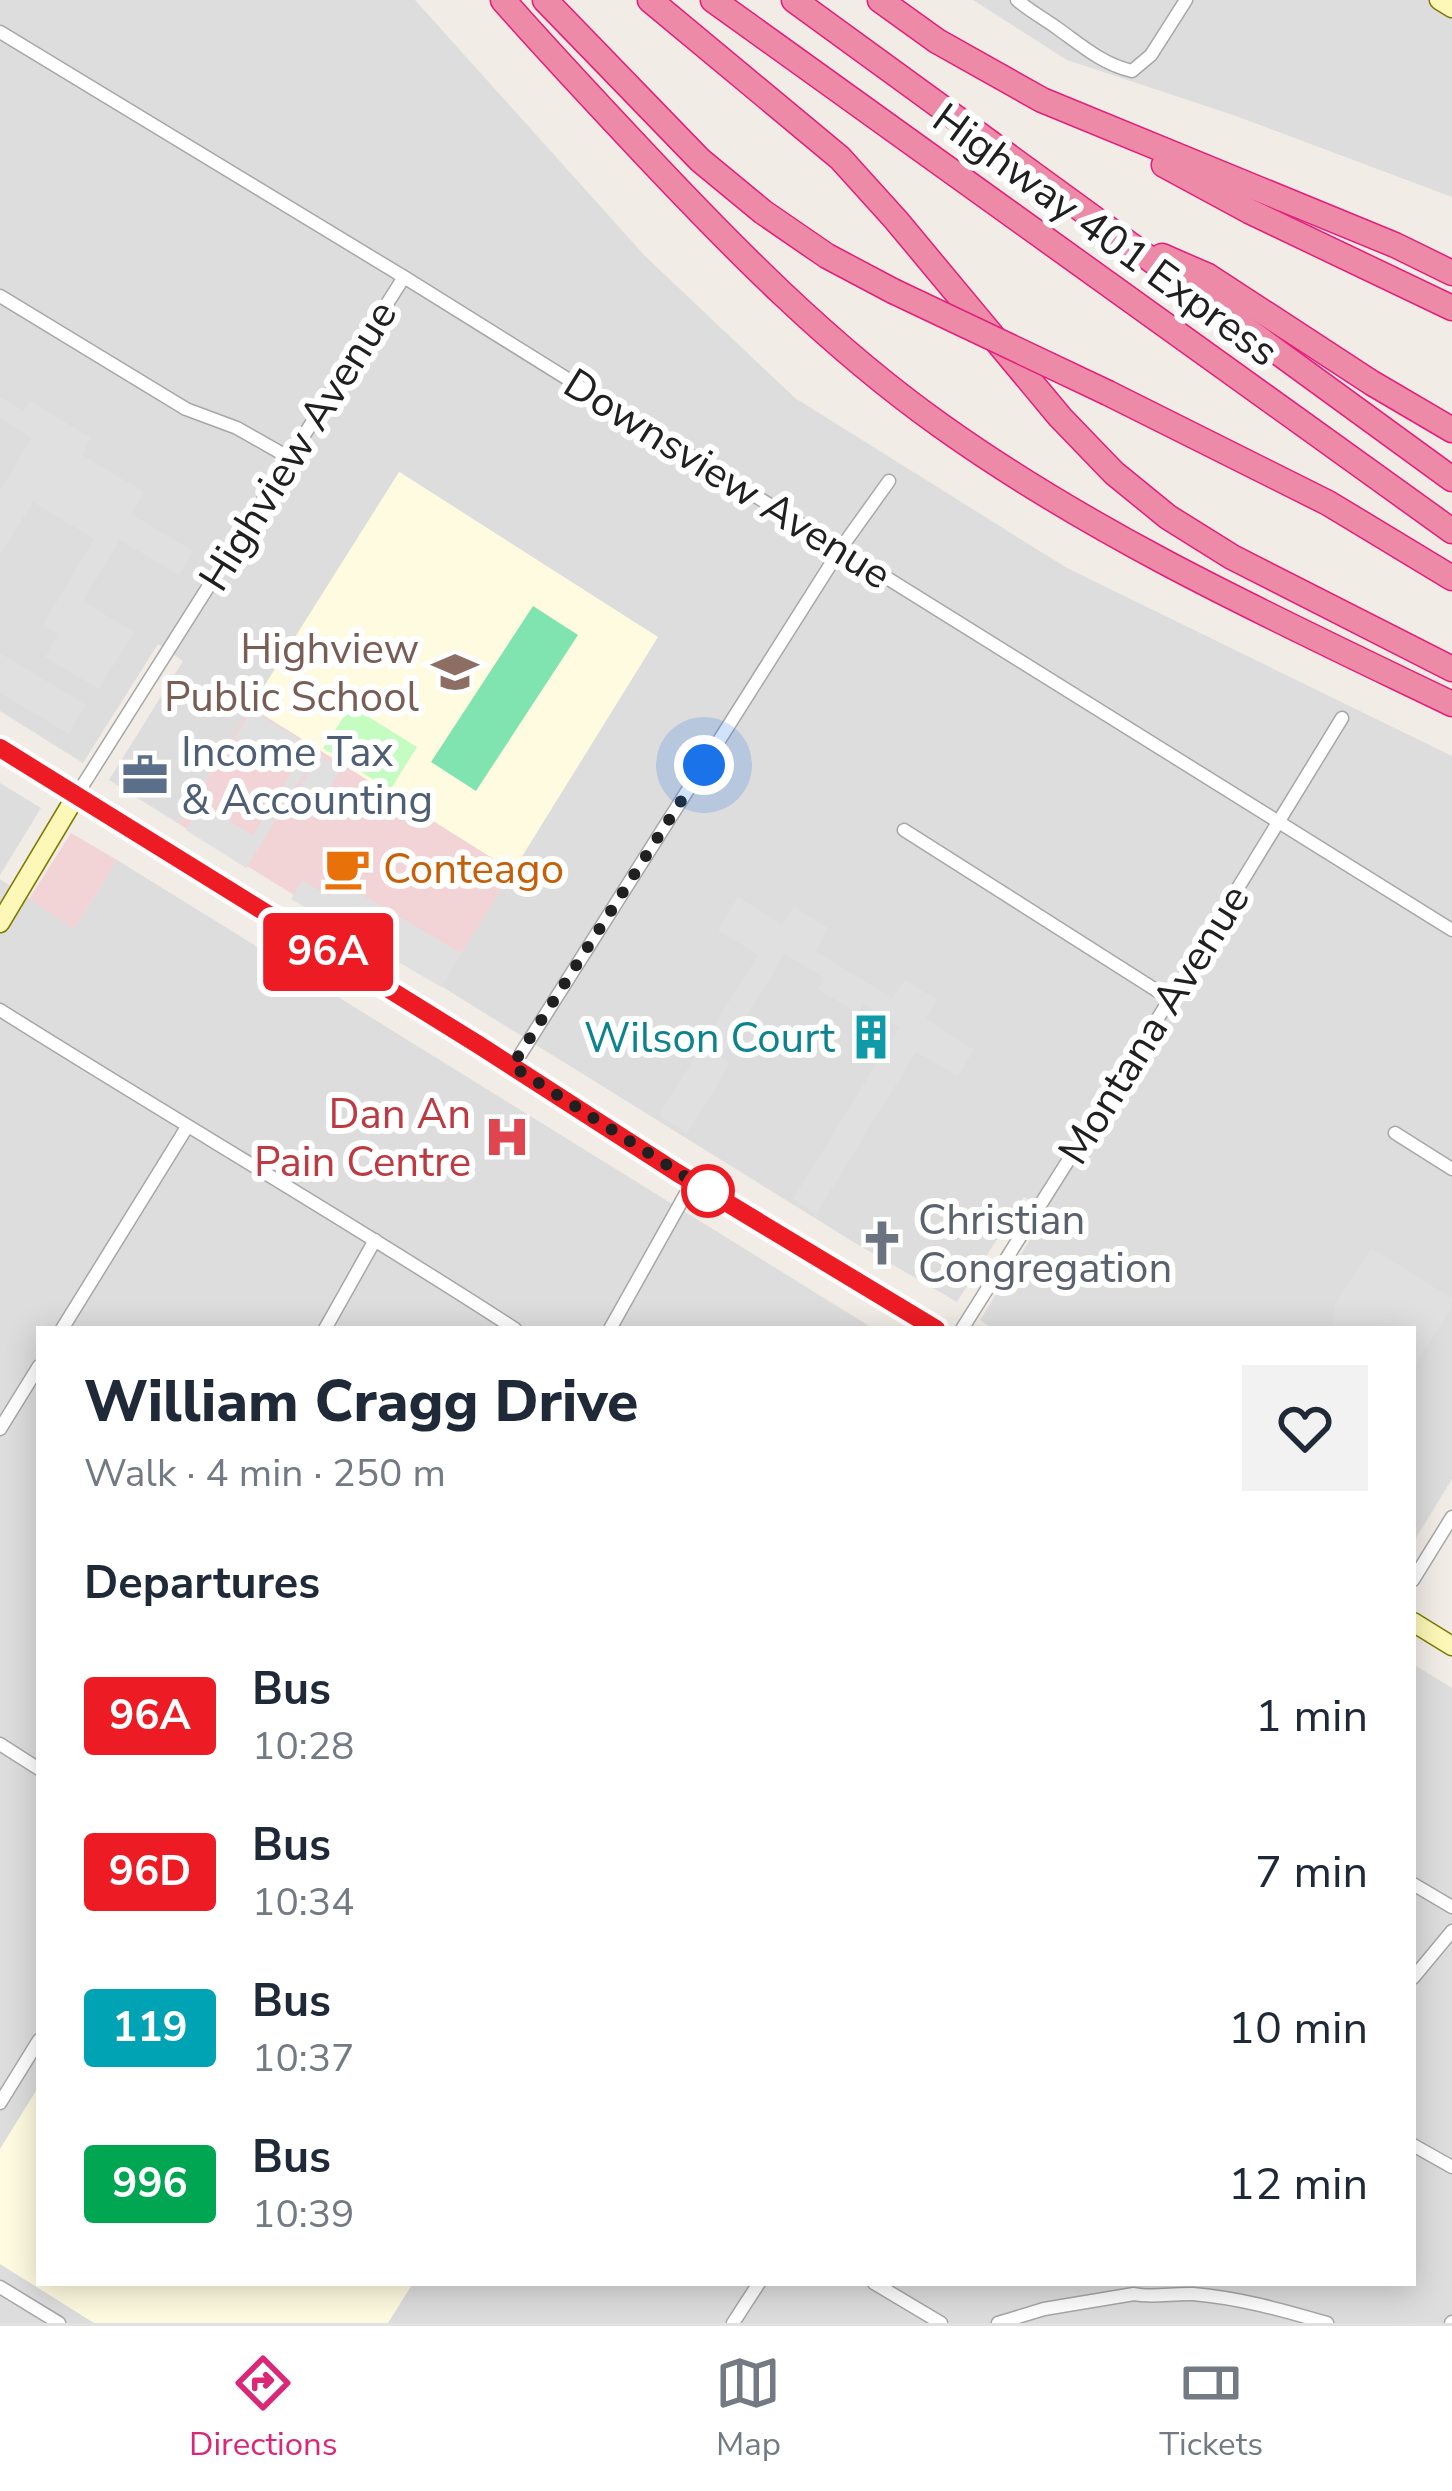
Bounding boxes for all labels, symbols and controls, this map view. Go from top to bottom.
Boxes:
street label: Highway 401 Express [921,90,1289,380]
street label: Highview Avenue [186,290,411,602]
street label: Downsview Avenue [553,356,902,603]
place label: Highview Public School [164,621,420,726]
school or university icon: Highview Public School [430,647,480,697]
place label: Income Tax & Accounting [181,724,433,829]
your location [674,735,734,795]
office icon: Income Tax & Accounting [120,750,170,800]
place label: Conteago [383,841,564,898]
cafe icon: Conteago [322,843,372,893]
street label: Montana Avenue [1045,874,1263,1176]
line badge: 96A [259,913,397,991]
text: 96A [287,923,369,980]
place label: Wilson Court [584,1010,835,1067]
building icon: Wilson Court [846,1012,896,1062]
place label: Dan An Pain Centre [254,1086,471,1191]
hospital icon: Dan An Pain Centre [482,1112,532,1162]
unlabelled marker [683,1166,733,1216]
place label: Christian Congregation [918,1192,1172,1297]
church icon: Christian Congregation [857,1218,907,1268]
text: William Cragg Drive [84,1363,638,1441]
button: heart [1242,1365,1368,1491]
text: Walk · 4 min · 250 m [84,1447,446,1500]
text: Departures [84,1553,320,1614]
text: Bus [252,1659,331,1720]
text: 1 min [1255,1686,1368,1747]
text: 96A [109,1687,191,1744]
text: 10:28 [252,1720,355,1773]
text: Bus [252,1815,331,1876]
text: 7 min [1255,1842,1368,1903]
text: 96D [109,1843,191,1900]
text: 10:34 [252,1876,355,1929]
text: Bus [252,1971,331,2032]
text: 10 min [1228,1998,1368,2059]
text: 119 [112,1999,188,2056]
text: 10:37 [252,2032,355,2085]
text: Bus [252,2127,331,2188]
text: 12 min [1228,2154,1368,2215]
text: 996 [112,2155,188,2212]
text: 10:39 [252,2188,355,2241]
tab: Directions [189,2350,338,2467]
tab: Map [715,2350,781,2467]
tab: Tickets [1159,2350,1263,2467]

